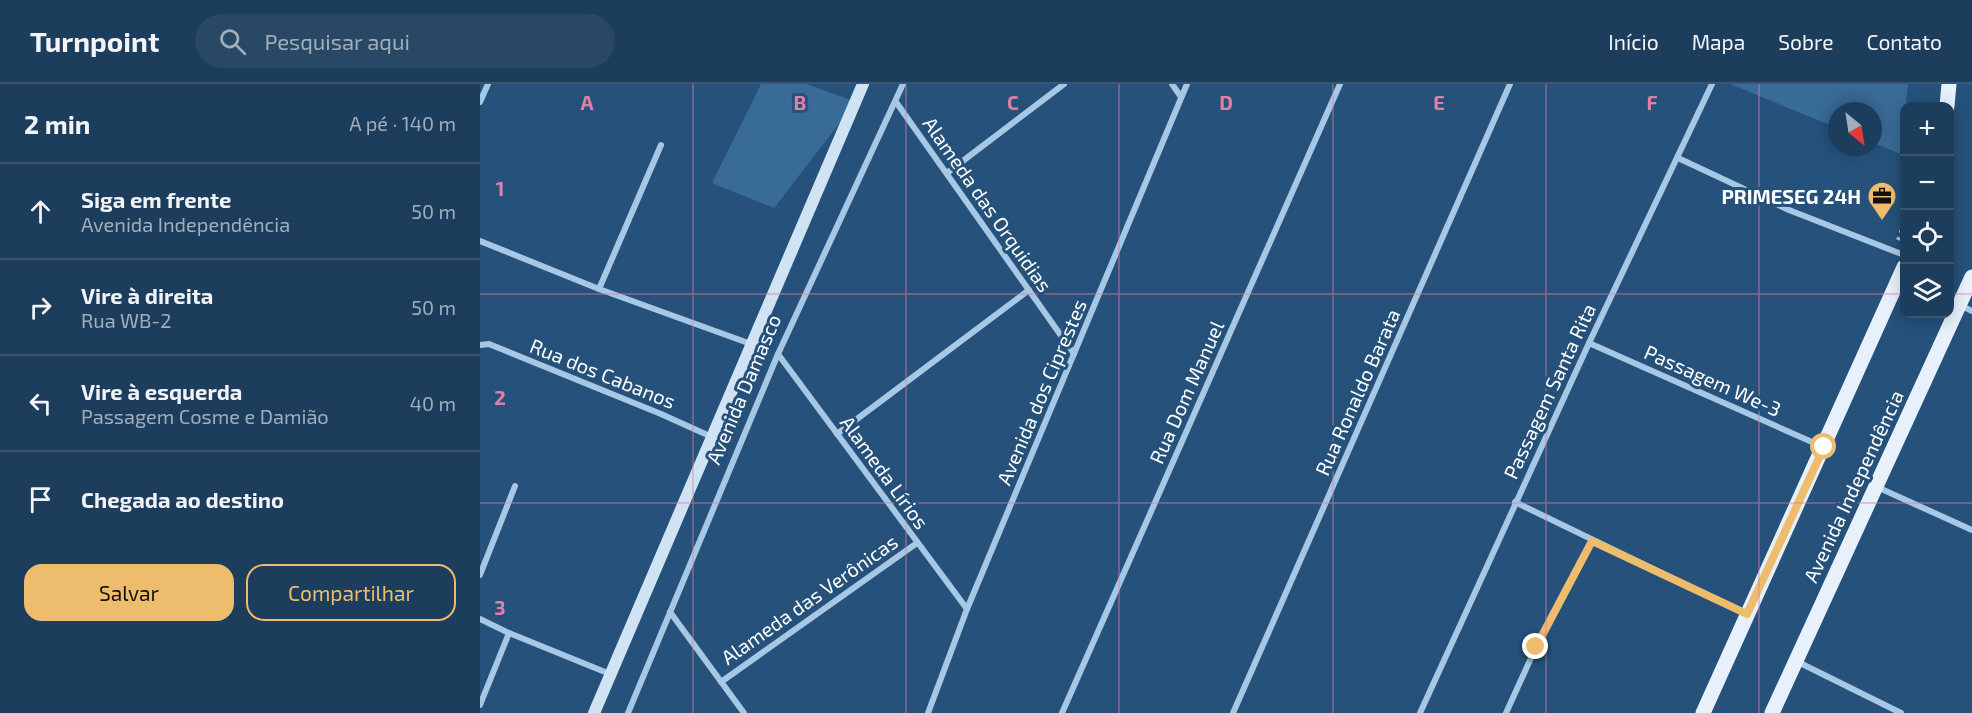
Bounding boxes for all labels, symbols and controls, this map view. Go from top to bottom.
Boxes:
search box [195,14,615,68]
text: Turnpoint [30,24,159,58]
icon: search [216,25,249,58]
text: Pesquisar aqui [264,28,410,54]
text: Início [1608,29,1659,54]
text: Mapa [1692,29,1745,54]
text: Sobre [1778,29,1833,54]
text: Contato [1866,29,1942,54]
text: A [580,90,594,114]
text: B [794,90,806,114]
text: C [1007,90,1019,114]
text: D [1219,90,1233,114]
text: E [1433,90,1445,114]
text: F [1646,90,1658,114]
north arrow [1828,102,1882,156]
map controls [1900,102,1954,318]
button: + [1900,102,1954,156]
text: 2 min [24,108,90,139]
text: A pé · 140 m [349,111,456,135]
street label: Alameda das Orquidias [919,112,1057,296]
button: − [1900,156,1954,210]
text: 1 [496,176,504,200]
office icon: PRIMESEG 24H [1866,180,1898,222]
place label: PRIMESEG 24H [1721,184,1861,208]
text: Siga em frente [81,186,231,212]
icon: ahead [24,195,57,228]
text: 50 m [411,199,456,223]
button: locate [1900,210,1954,264]
text: Avenida Independência [81,212,290,236]
button: layers [1900,264,1954,318]
text: Vire à direita [81,282,213,308]
icon: right [24,291,57,324]
text: 50 m [411,295,456,319]
street label: Avenida dos Ciprestes [991,296,1091,488]
street label: Passagem Santa Rita [1498,300,1600,482]
street label: Rua Ronaldo Barata [1310,305,1404,479]
text: Rua WB-2 [81,308,172,332]
street label: Avenida Damasco [701,310,785,468]
street label: Rua Dom Manuel [1144,317,1228,467]
street label: Rua dos Cabanos [527,333,679,413]
street label: Passagem We-3 [1641,339,1785,421]
text: Vire à esquerda [81,378,242,404]
text: 2 [494,385,506,409]
street label: Avenida Independência [1798,386,1908,586]
icon: left [24,387,57,420]
text: 40 m [410,391,456,415]
text: Passagem Cosme e Damião [81,404,329,428]
street label: Alameda Lírios [836,411,934,533]
route start [1810,433,1836,459]
icon: arrive [24,483,57,516]
text: Chegada ao destino [81,486,284,512]
street label: Alameda das Verônicas [716,529,902,669]
button: Salvar [24,564,234,621]
button: Compartilhar [246,564,456,621]
text: 3 [494,595,506,619]
route end [1522,633,1548,659]

